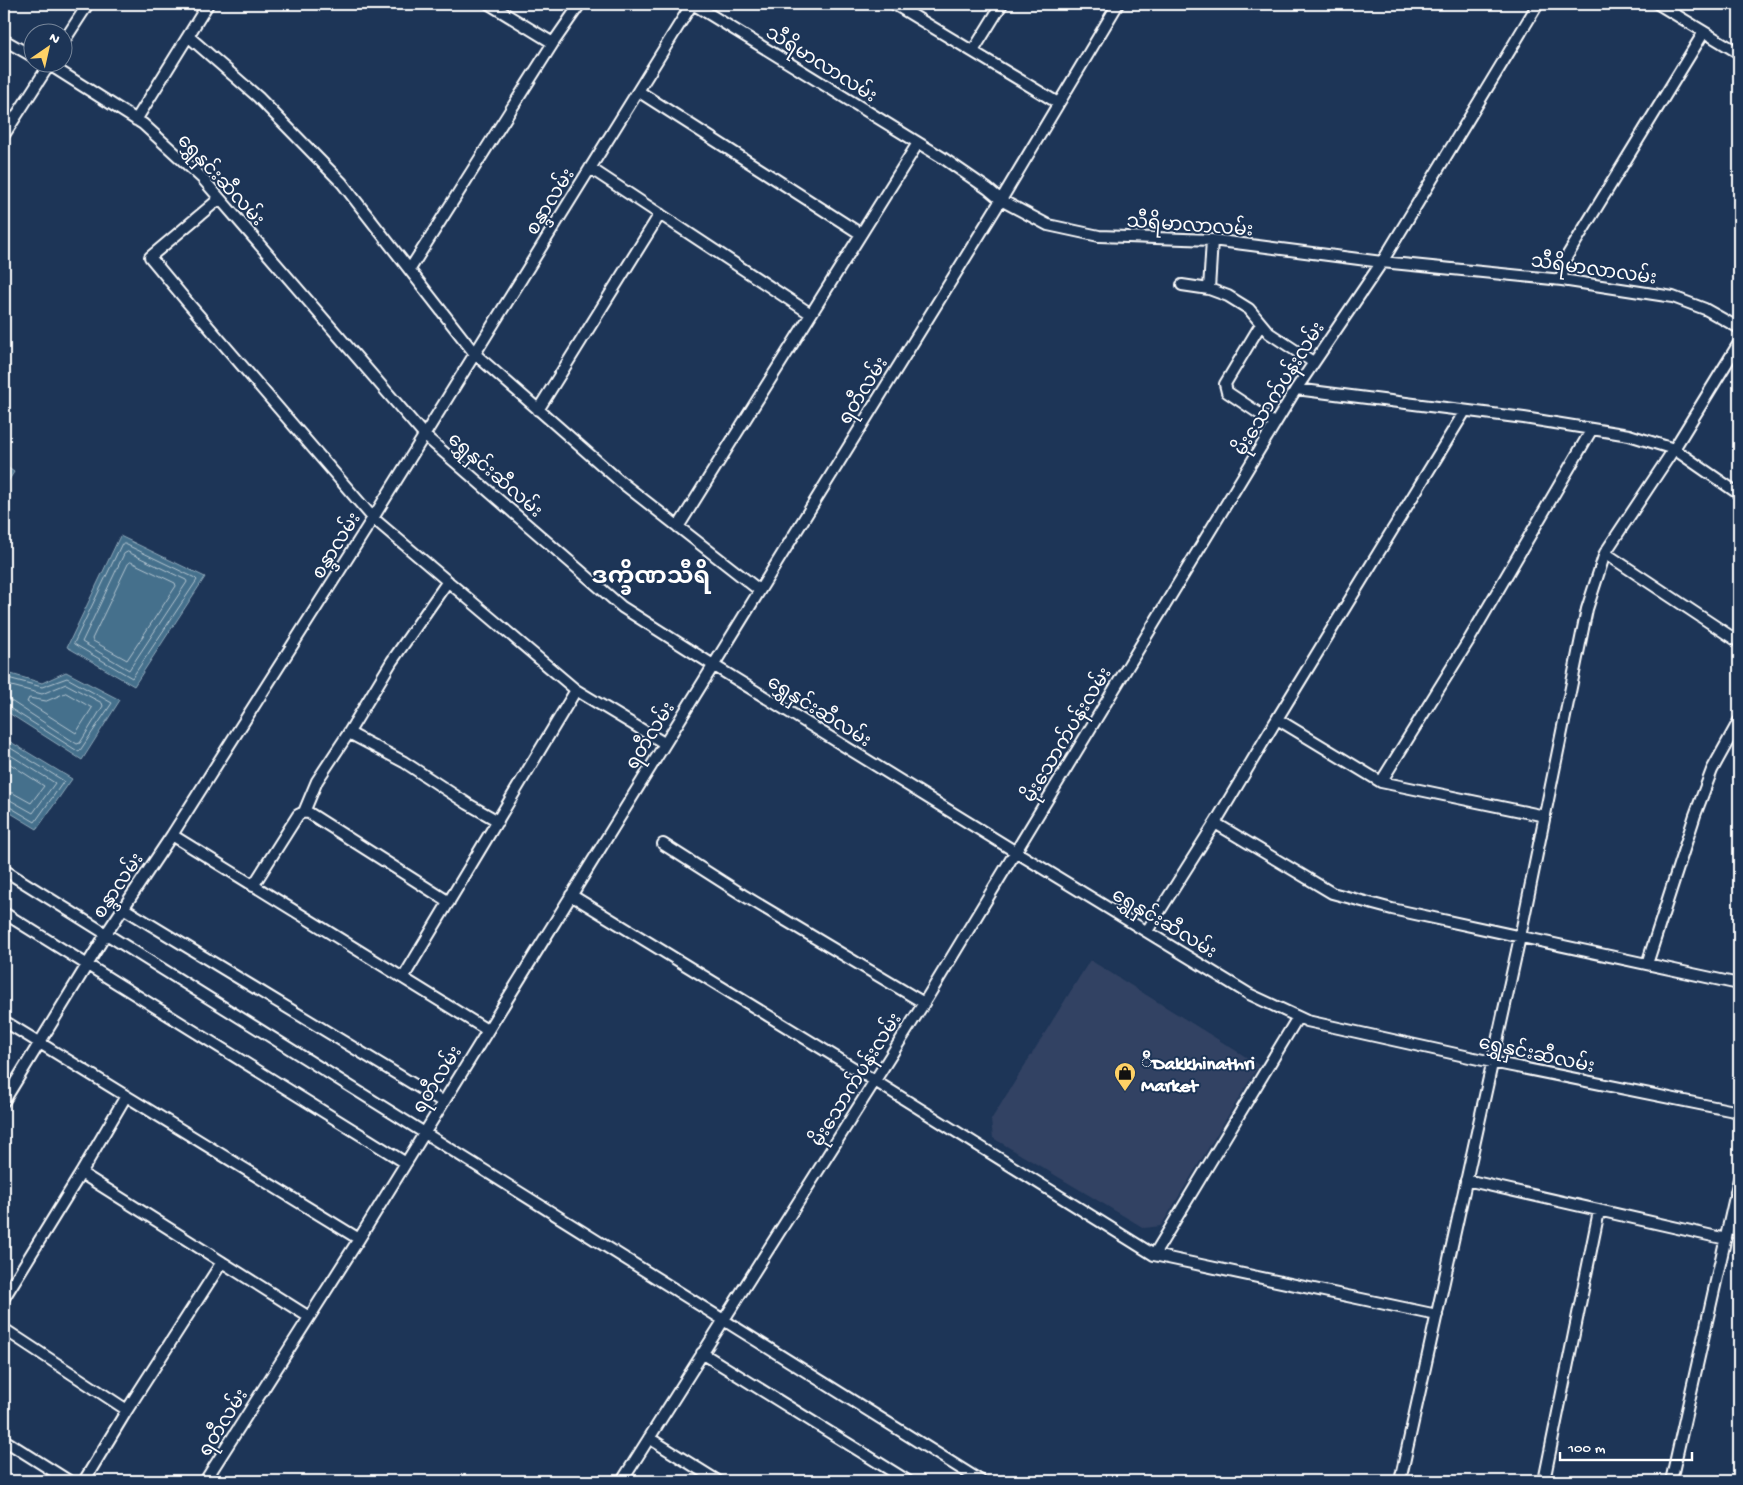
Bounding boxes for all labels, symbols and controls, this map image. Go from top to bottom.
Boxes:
street label: သီရိမာလာလမ်း [760,18,883,110]
north arrow [22,22,72,72]
text: N [45,30,62,49]
street label: ရွှေနှင်းဆီလမ်း [169,126,272,234]
street label: စန္ဒာလမ်း [517,162,583,241]
street label: သီရိမာလာလမ်း [1126,206,1254,244]
street label: သီရိမာလာလမ်း [1529,245,1659,293]
street label: မိုးသောက်ပန်းလမ်း [1225,315,1333,462]
street label: ရတီလမ်း [830,351,896,430]
street label: ရွှေနှင်းဆီလမ်း [440,425,550,526]
street label: စန္ဒာလမ်း [303,506,369,585]
district label: ဒက္ခိဏသီရိ [592,559,712,595]
street label: မိုးသောက်ပန်းလမ်း [1014,661,1120,809]
street label: ရွှေနှင်းဆီလမ်း [761,667,877,756]
street label: ရတီလမ်း [617,696,683,775]
street label: စန္ဒာလမ်း [85,846,151,925]
street label: ရွှေနှင်းဆီလမ်း [1106,880,1223,967]
street label: မိုးသောက်ပန်းလမ်း [802,1006,910,1153]
street label: ရွှေနှင်းဆီလမ်း [1476,1027,1598,1082]
street label: ရတီလမ်း [404,1040,470,1119]
place label: ီDakkhinathri Market [1141,1050,1255,1099]
shop icon: ီDakkhinathri Market [1113,1061,1137,1092]
street label: ရတီလမ်း [190,1383,256,1462]
scale bar [1560,1430,1693,1462]
text: 100 m [1567,1440,1606,1458]

